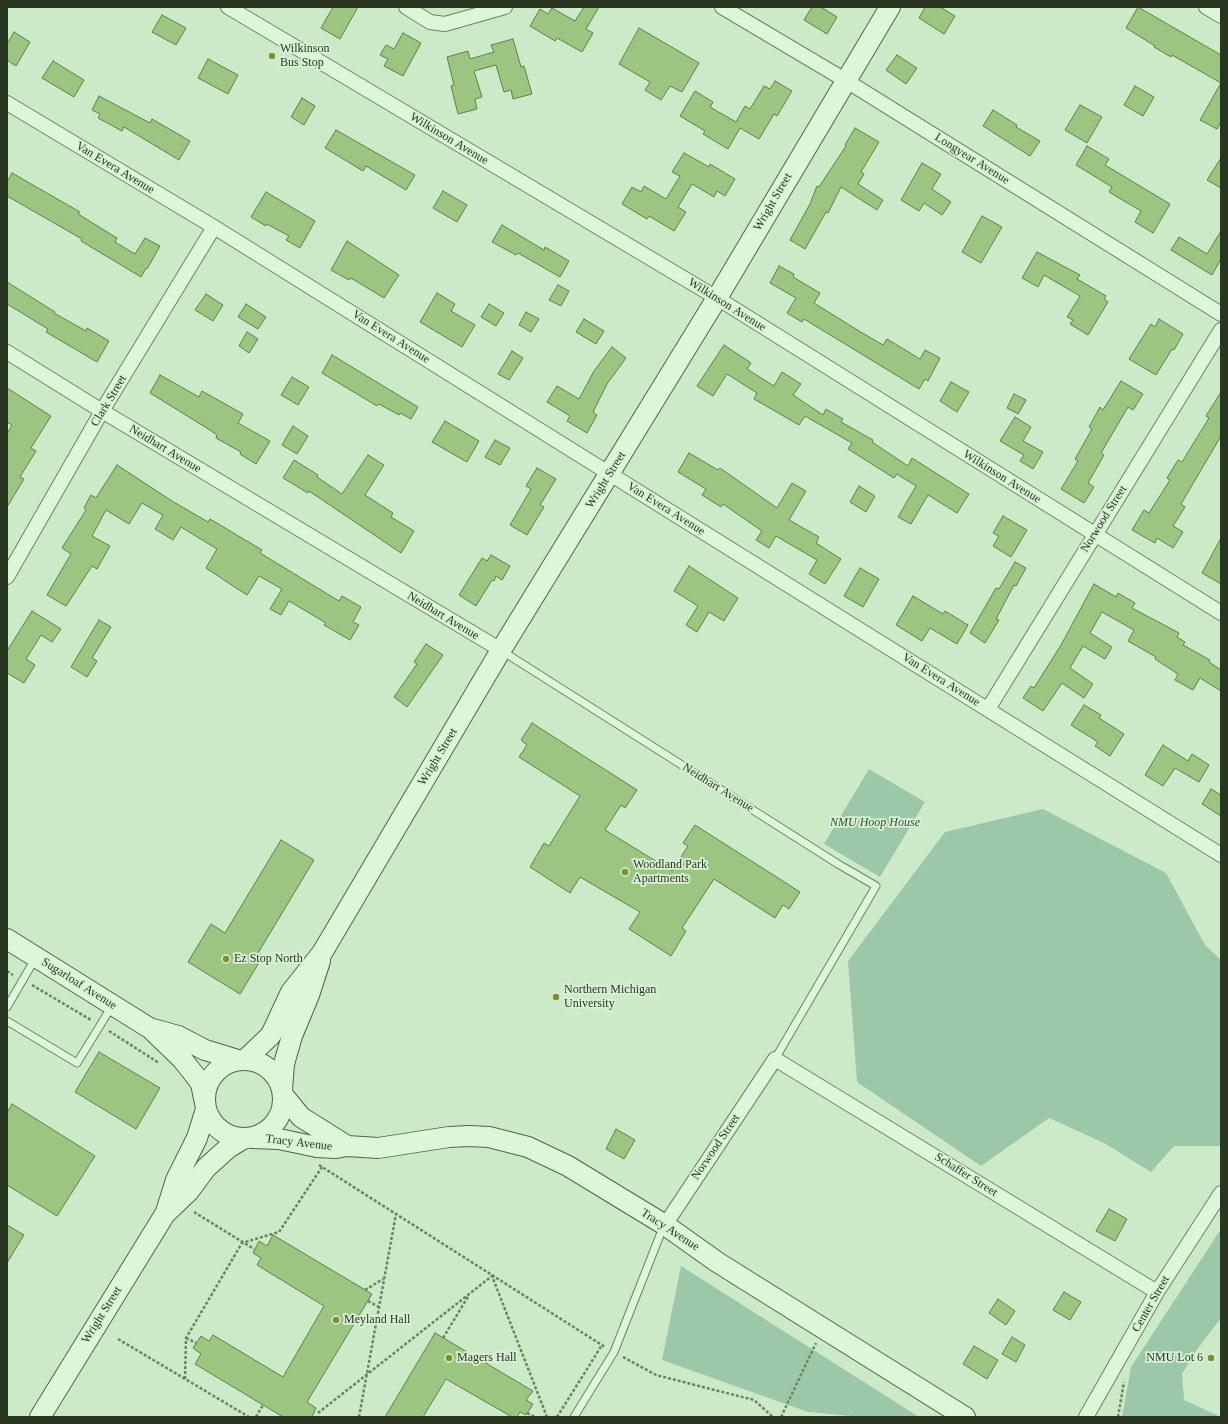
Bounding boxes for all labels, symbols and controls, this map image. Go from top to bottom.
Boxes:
place label: Wilkinson Bus Stop [280,42,330,70]
marker: Wilkinson Bus Stop [267,51,277,61]
street label: Wilkinson Avenue [407,110,491,168]
street label: Longyear Avenue [932,130,1012,188]
street label: Van Evera Avenue [73,139,157,197]
street label: Wright Street [751,170,795,234]
street label: Wilkinson Avenue [685,275,769,335]
street label: Van Evera Avenue [349,307,433,367]
street label: Clark Street [88,373,130,429]
street label: Neidhart Avenue [126,422,204,476]
street label: Wilkinson Avenue [960,447,1044,507]
street label: Wright Street [583,449,629,511]
street label: Van Evera Avenue [624,479,708,539]
street label: Norwood Street [1078,483,1130,555]
street label: Neidhart Avenue [404,589,482,643]
street label: Van Evera Avenue [899,650,983,710]
street label: Wright Street [415,726,461,788]
street label: Neidhart Avenue [680,760,756,816]
park label: NMU Hoop House [830,816,920,830]
place label: Woodland Park Apartments [633,858,707,886]
marker: Woodland Park Apartments [620,867,630,877]
place label: Ez Stop North [234,952,303,966]
marker: Ez Stop North [221,954,231,964]
street label: Sugarloaf Avenue [39,955,119,1013]
place label: Northern Michigan University [564,983,656,1011]
marker: Northern Michigan University [551,992,561,1002]
street label: Norwood Street [689,1111,743,1183]
street label: Tracy Avenue [265,1132,333,1154]
street label: Schaffer Street [932,1150,1000,1200]
street label: Tracy Avenue [638,1206,702,1254]
street label: Center Street [1129,1273,1173,1335]
street label: Wright Street [79,1284,125,1346]
place label: Meyland Hall [344,1313,410,1327]
marker: Meyland Hall [331,1315,341,1325]
place label: Magers Hall [457,1351,517,1365]
place label: NMU Lot 6 [1146,1351,1203,1365]
marker: Magers Hall [444,1353,454,1363]
marker: NMU Lot 6 [1206,1353,1216,1363]

